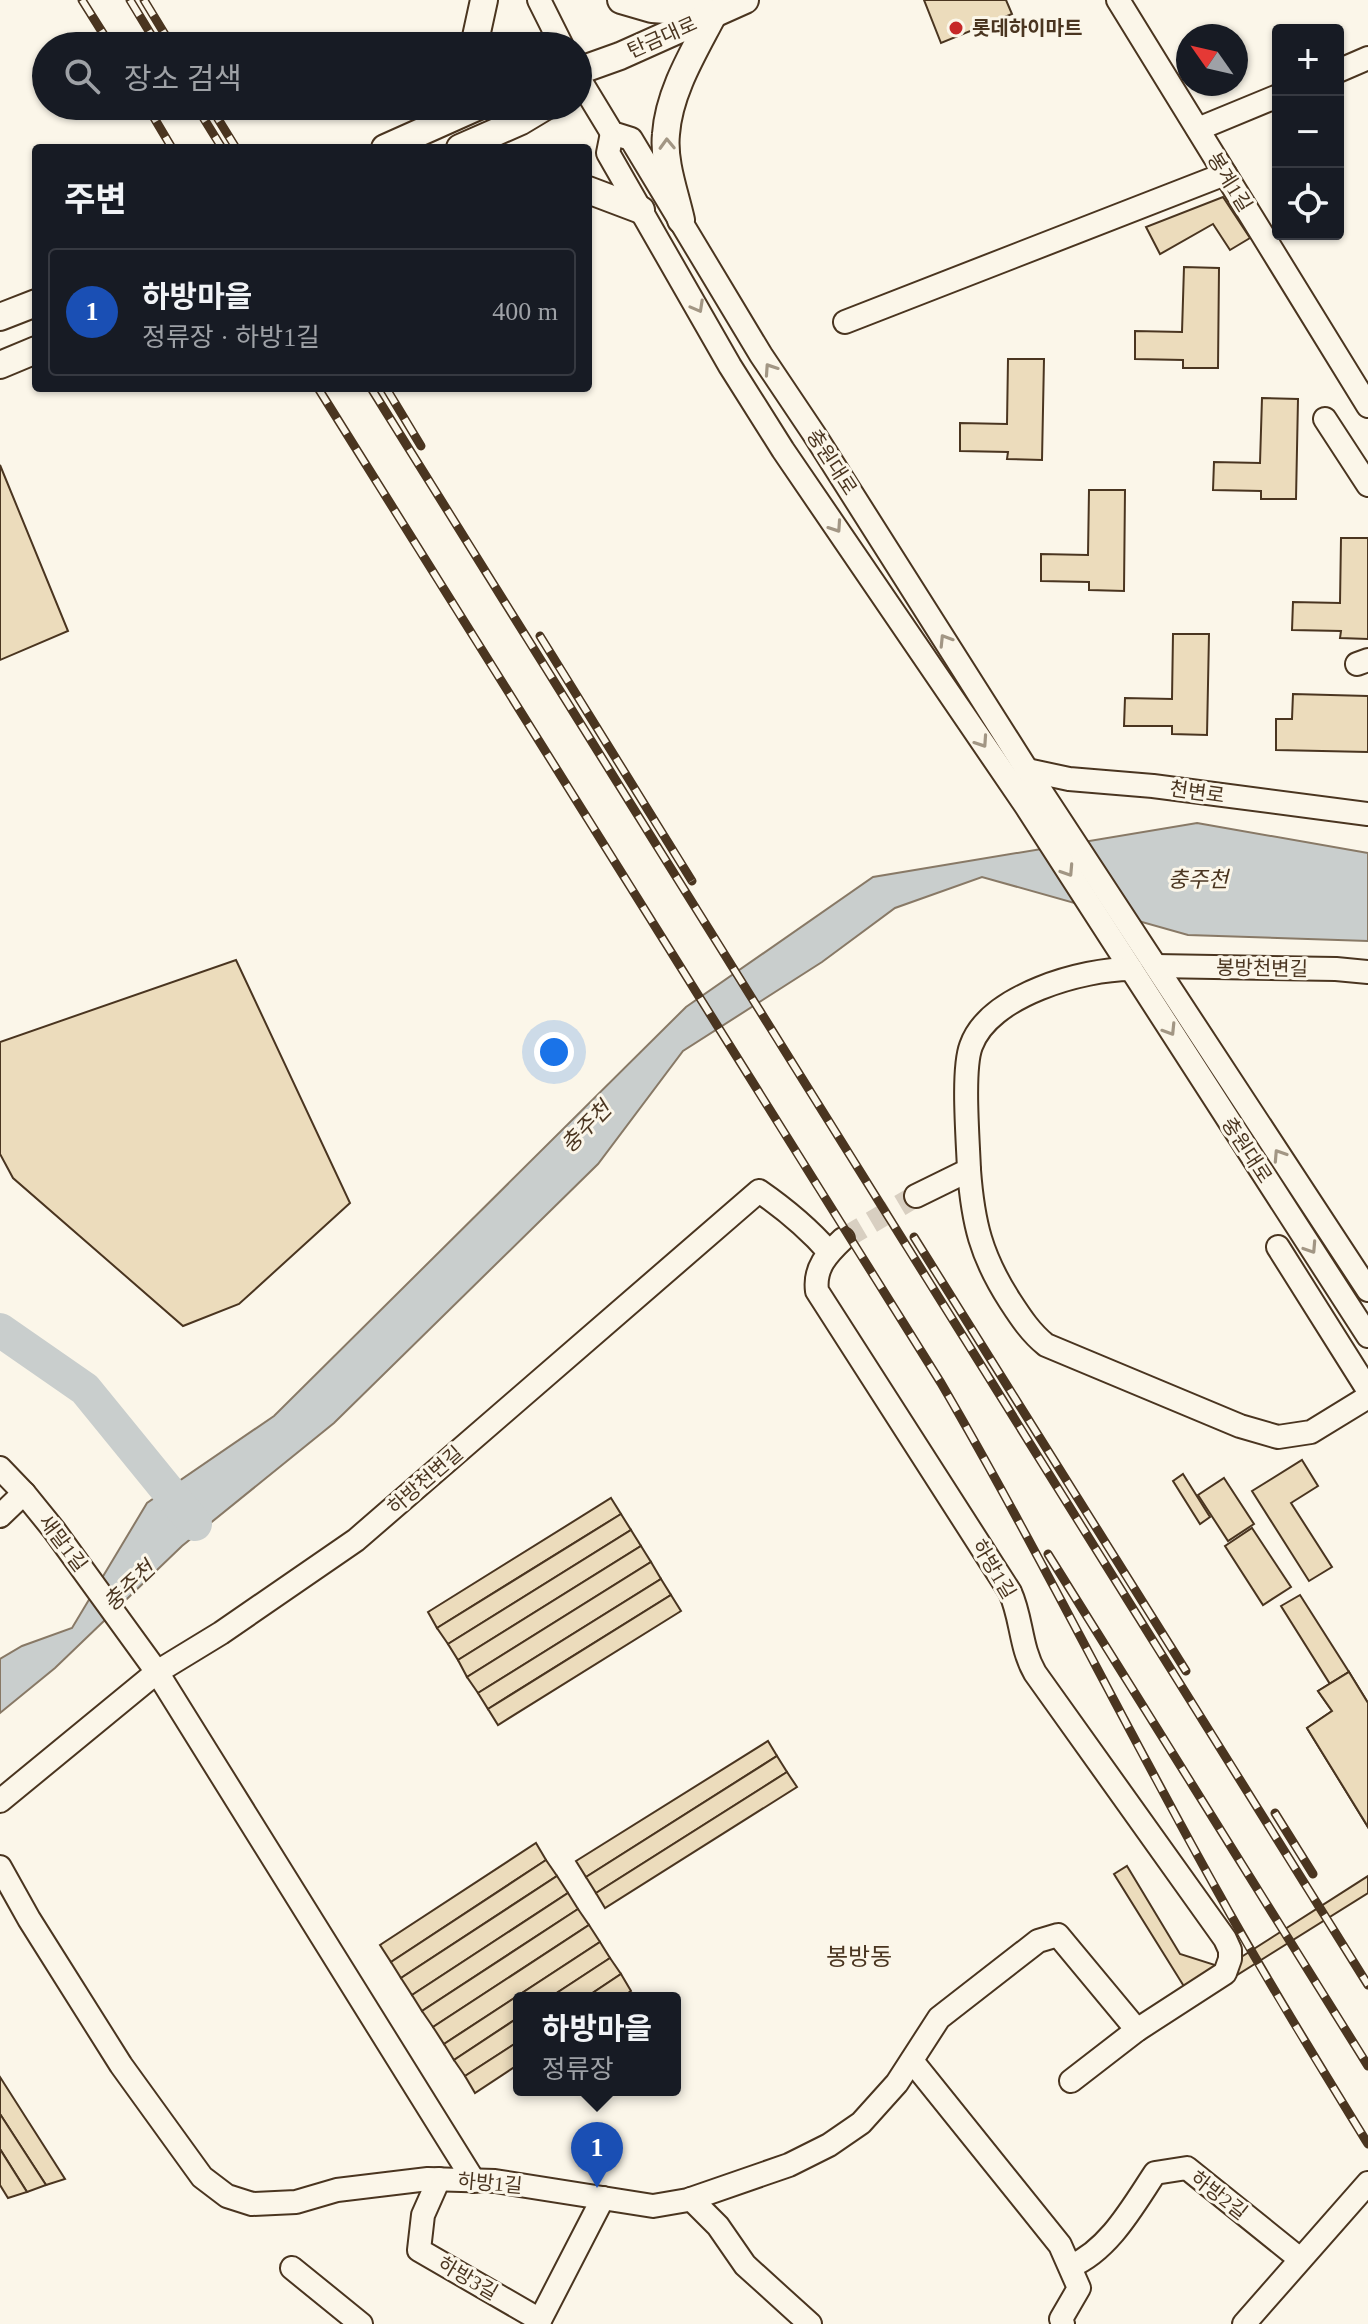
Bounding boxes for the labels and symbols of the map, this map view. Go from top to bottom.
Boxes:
street label: 탄금대로 [624,12,700,62]
place label: 롯데하이마트 [972,17,1082,39]
marker: 롯데하이마트 [947,19,965,37]
north arrow [1176,24,1248,96]
one-way arrow [658,137,675,150]
street label: 봉계1길 [1203,149,1257,215]
one-way arrow [688,299,703,313]
one-way arrow [765,364,780,378]
street label: 충원대로 [803,425,861,499]
one-way arrow [826,519,841,533]
one-way arrow [939,634,954,649]
one-way arrow [972,734,987,748]
street label: 천변로 [1168,777,1226,807]
one-way arrow [1059,863,1074,877]
water label: 충주천 [1168,867,1231,892]
street label: 봉방천변길 [1216,956,1308,980]
one-way arrow [1160,1021,1175,1036]
your location [534,1032,574,1072]
water label: 충주천 [556,1094,618,1158]
street label: 충원대로 [1218,1113,1276,1187]
one-way arrow [1274,1149,1289,1164]
one-way arrow [1301,1240,1316,1254]
street label: 하방천변길 [383,1442,467,1518]
street label: 새말1길 [35,1510,91,1576]
street label: 하방1길 [968,1535,1020,1603]
water label: 충주천 [98,1554,162,1616]
district label: 봉방동 [826,1944,892,1970]
pin: 1 [571,2122,623,2188]
street label: 하방2길 [1187,2166,1251,2224]
street label: 하방1길 [457,2169,523,2197]
street label: 하방3길 [434,2252,502,2304]

